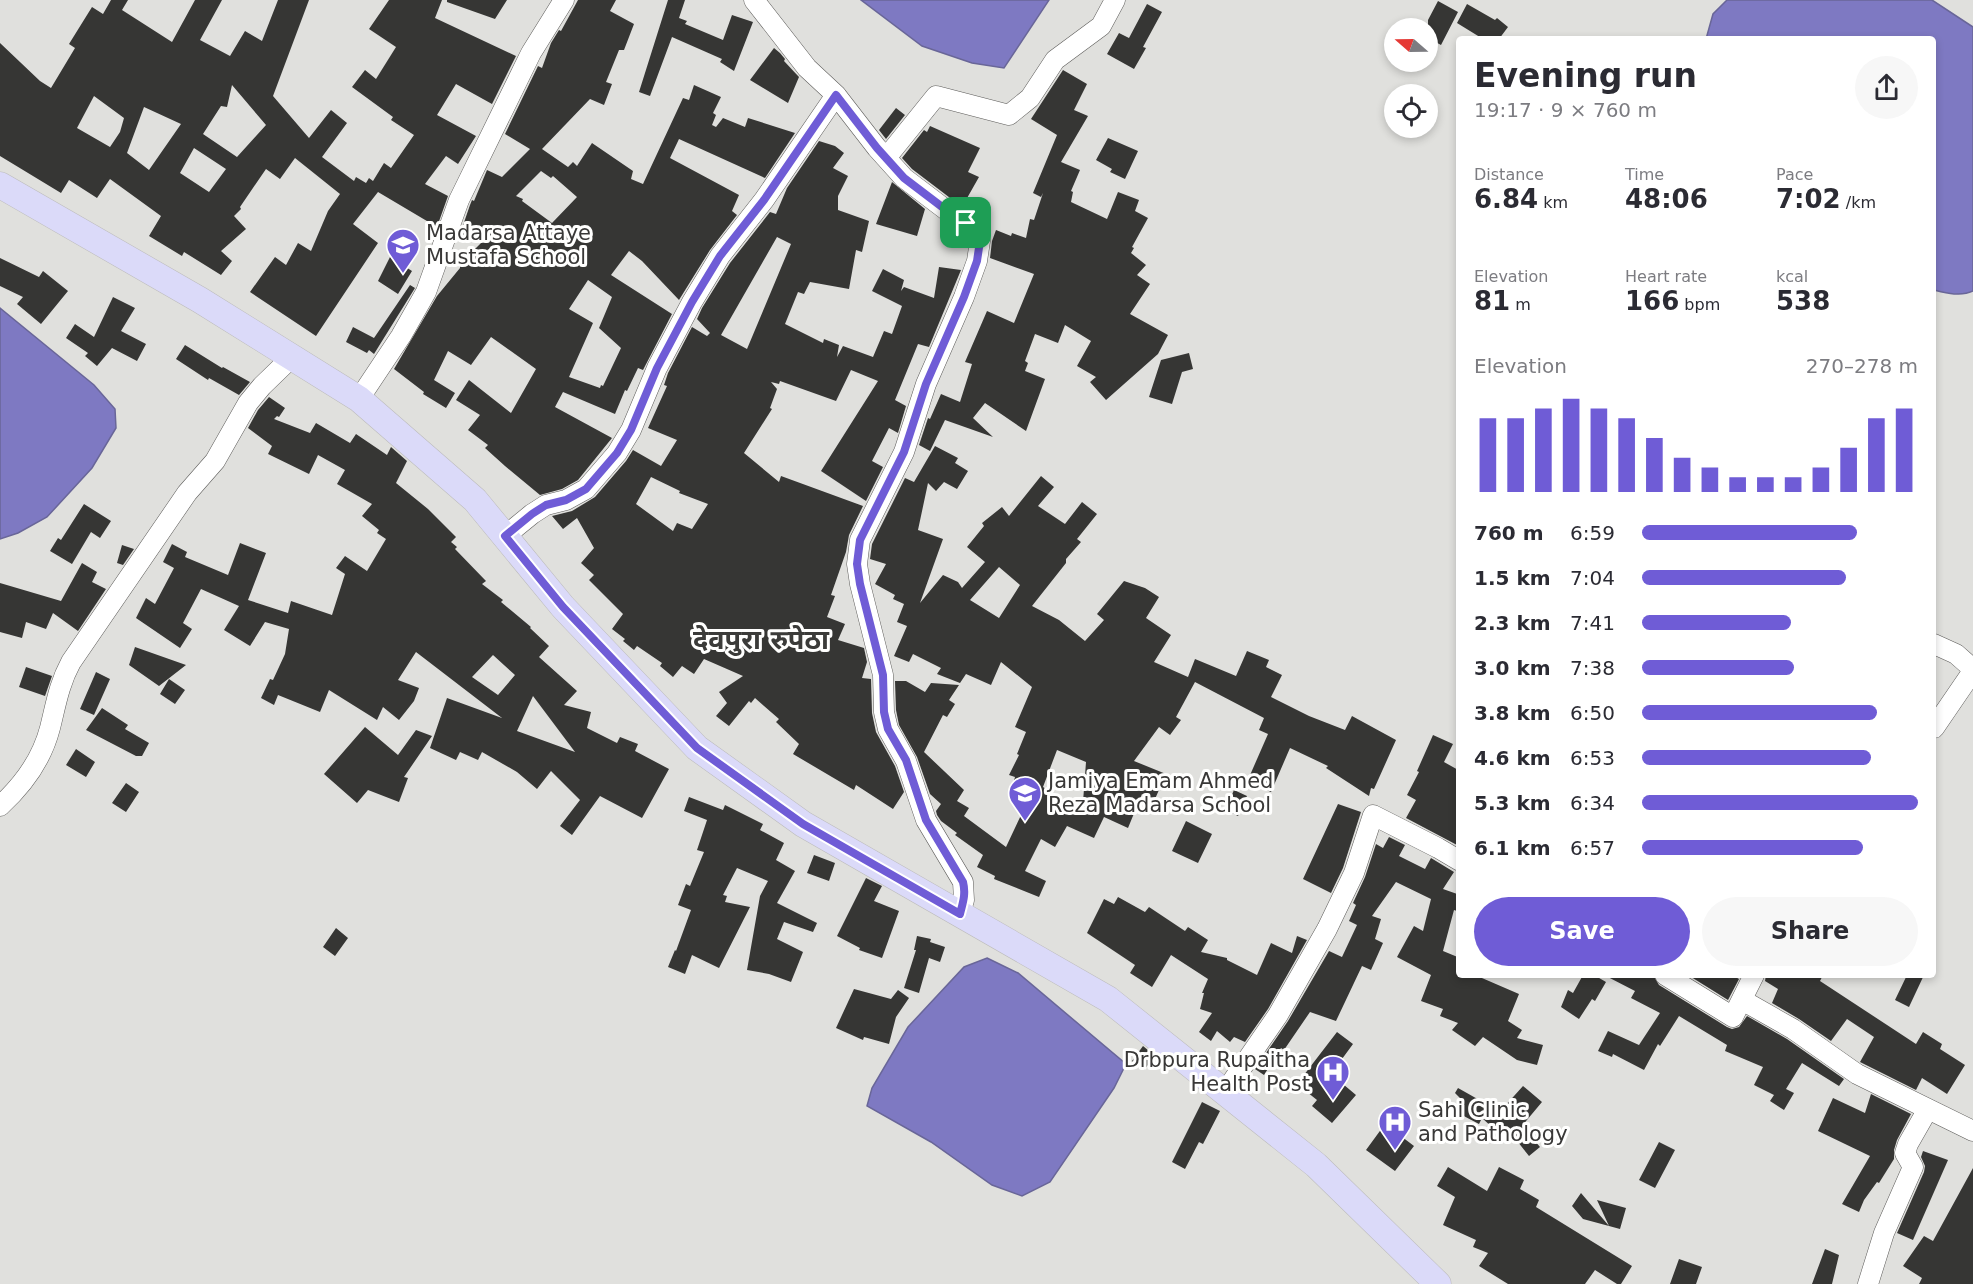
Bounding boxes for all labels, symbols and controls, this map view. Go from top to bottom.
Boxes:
north arrow [1384,18,1438,72]
map controls [1384,18,1438,138]
text: Evening run [1474,56,1697,95]
button: share [1855,56,1918,119]
button: locate [1384,84,1438,138]
text: 19:17 · 9 × 760 m [1474,98,1657,122]
text: Distance [1474,165,1544,184]
text: Time [1625,165,1664,184]
text: Pace [1776,165,1813,184]
text: 6.84 [1474,184,1538,214]
text: 48:06 [1625,184,1708,214]
text: 7:02 [1776,184,1841,214]
text: km [1538,193,1568,212]
text: /km [1841,193,1876,212]
pin [940,197,991,248]
icon: arrive [949,206,982,239]
place label: Madarsa Attaye Mustafa School [426,221,591,269]
school or university icon: Madarsa Attaye Mustafa School [385,227,421,274]
text: Elevation [1474,267,1548,286]
text: Heart rate [1625,267,1707,286]
text: kcal [1776,267,1808,286]
text: 81 [1474,286,1510,316]
text: 166 [1625,286,1679,316]
text: 538 [1776,286,1830,316]
text: m [1510,295,1531,314]
text: bpm [1679,295,1720,314]
text: Elevation [1474,354,1567,378]
text: 270–278 m [1806,354,1918,378]
text: 760 m [1474,521,1544,545]
text: 6:59 [1570,521,1615,545]
text: 1.5 km [1474,566,1551,590]
text: 7:04 [1570,566,1615,590]
text: 2.3 km [1474,611,1551,635]
text: 7:41 [1570,611,1615,635]
district label: देवपुरा रुपेठा [693,624,830,656]
text: 3.0 km [1474,656,1551,680]
text: 7:38 [1570,656,1615,680]
text: 3.8 km [1474,701,1551,725]
text: 6:50 [1570,701,1615,725]
text: 4.6 km [1474,746,1551,770]
text: 6:53 [1570,746,1615,770]
place label: Jamiya Emam Ahmed Reza Madarsa School [1046,769,1273,817]
school or university icon: Jamiya Emam Ahmed Reza Madarsa School [1007,775,1043,822]
text: 5.3 km [1474,791,1551,815]
text: 6:34 [1570,791,1615,815]
text: 6.1 km [1474,836,1551,860]
text: 6:57 [1570,836,1615,860]
button: Save [1474,897,1690,966]
button: Share [1702,897,1918,966]
place label: Drbpura Rupaitha Health Post [1124,1048,1310,1096]
hospital icon: Drbpura Rupaitha Health Post [1315,1054,1351,1101]
place label: Sahi Clinic and Pathology [1418,1098,1568,1146]
hospital icon: Sahi Clinic and Pathology [1377,1104,1413,1151]

